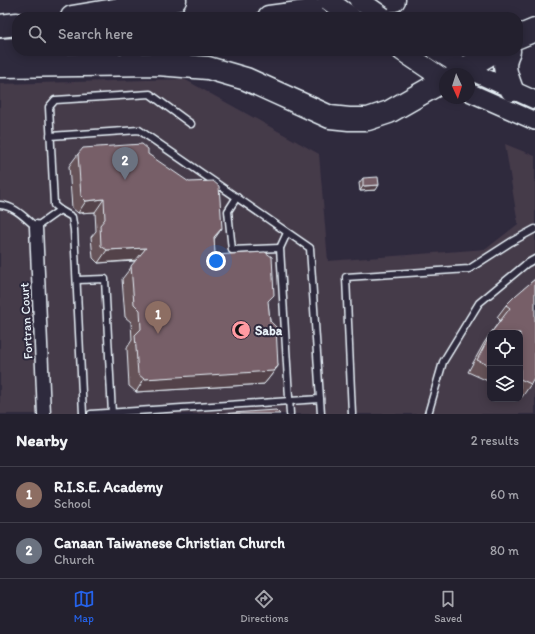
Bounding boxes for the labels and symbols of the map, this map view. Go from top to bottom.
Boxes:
north arrow [439,68,475,104]
pin: 2 [112,147,138,180]
your location [206,251,226,271]
street label: Fortran Court [16,282,35,360]
pin: 1 [145,301,171,334]
mosque icon: Saba [230,319,252,341]
place label: Saba [255,323,283,338]

